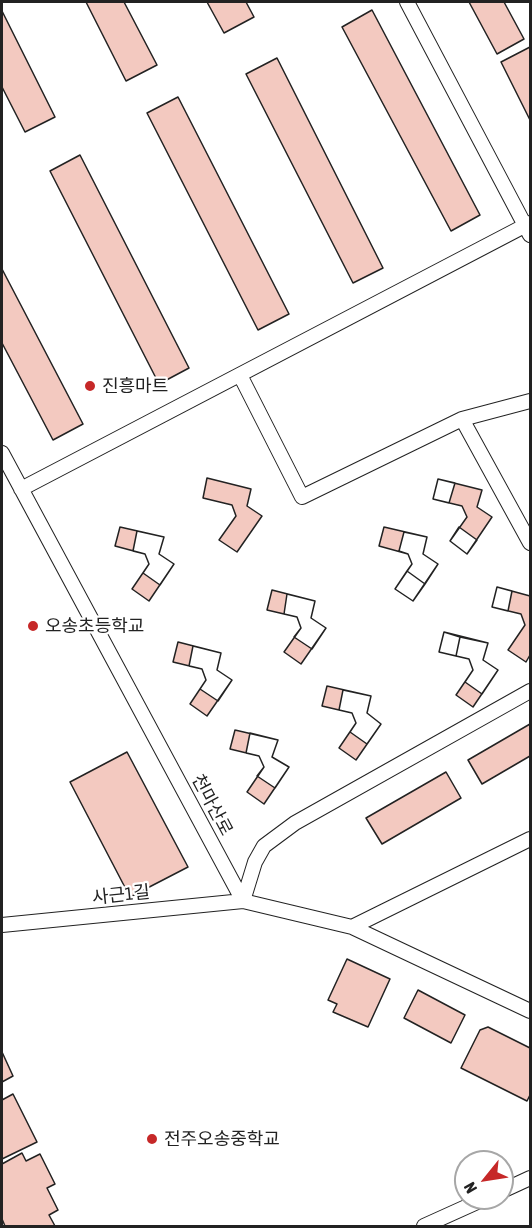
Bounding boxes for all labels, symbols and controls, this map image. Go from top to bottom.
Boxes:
place label: 진흥마트 [102,375,168,397]
marker: 진흥마트 [83,379,97,393]
place label: 오송초등학교 [45,615,144,637]
marker: 오송초등학교 [26,619,40,633]
street label: 천마산로 [187,771,237,839]
street label: 사근1길 [91,881,151,909]
place label: 전주오송중학교 [164,1128,280,1150]
marker: 전주오송중학교 [145,1132,159,1146]
north arrow [454,1150,514,1210]
text: N [460,1179,480,1197]

